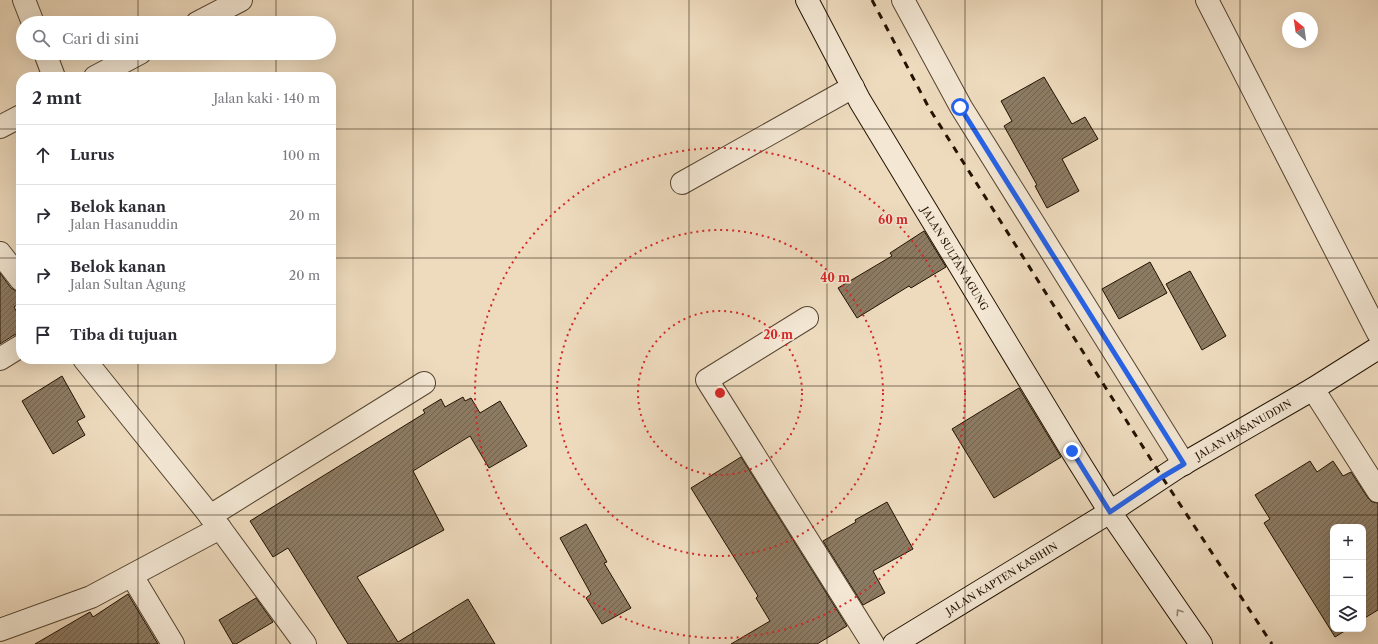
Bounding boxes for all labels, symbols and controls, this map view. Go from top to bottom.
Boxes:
north arrow [1282,12,1318,48]
search box [16,16,336,60]
icon: search [30,27,52,49]
text: Cari di sini [62,29,139,48]
text: 2 mnt [32,88,82,108]
text: Jalan kaki · 140 m [213,90,320,106]
route start [951,98,969,116]
icon: ahead [32,144,54,166]
text: Lurus [70,145,115,164]
text: 100 m [282,147,320,163]
text: Belok kanan [70,197,166,216]
street label: JALAN SULTAN AGUNG [917,203,991,313]
icon: right [32,204,54,226]
text: 20 m [289,207,320,223]
text: 60 m [878,212,908,227]
text: Jalan Hasanuddin [70,216,178,232]
text: Belok kanan [70,257,166,276]
icon: right [32,264,54,286]
text: 20 m [289,267,320,283]
text: 40 m [820,270,850,285]
text: Jalan Sultan Agung [70,276,185,292]
icon: arrive [32,324,54,346]
text: Tiba di tujuan [70,325,178,344]
text: 20 m [763,327,793,342]
centre of rings [713,386,727,400]
street label: JALAN HASANUDDIN [1191,397,1294,464]
route end [1063,442,1081,460]
map controls [1330,524,1366,632]
button: + [1330,524,1366,560]
street label: JALAN KAPTEN KASIHIN [942,540,1060,619]
button: − [1330,560,1366,596]
button: layers [1330,596,1366,632]
one-way arrow [1176,609,1184,616]

